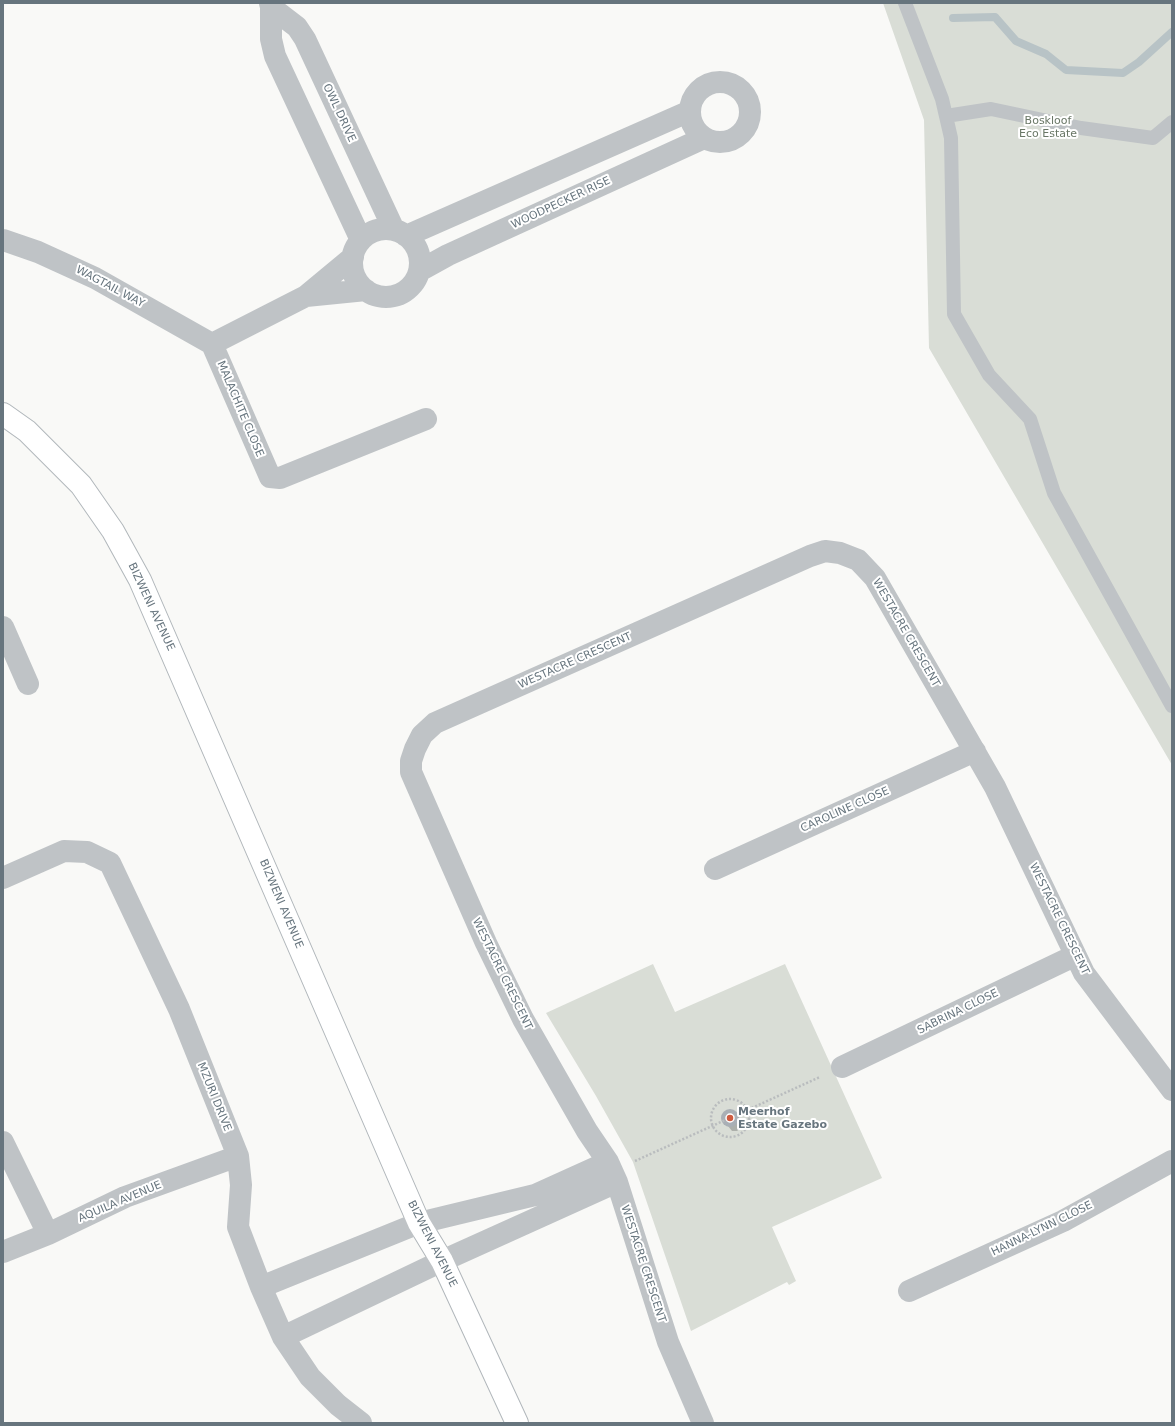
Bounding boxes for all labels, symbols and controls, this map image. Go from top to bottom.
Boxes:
street label: OWL DRIVE [320,82,358,144]
park label: Boskloof Eco Estate [1019,114,1077,140]
street label: WOODPECKER RISE [509,174,613,232]
street label: WAGTAIL WAY [73,263,147,311]
street label: MALACHITE CLOSE [214,359,266,459]
street label: BIZWENI AVENUE [125,561,177,653]
street label: WESTACRE CRESCENT [870,577,942,689]
street label: WESTACRE CRESCENT [516,630,634,692]
street label: CAROLINE CLOSE [799,785,891,835]
street label: BIZWENI AVENUE [256,857,306,951]
street label: WESTACRE CRESCENT [1026,861,1092,977]
street label: WESTACRE CRESCENT [469,916,535,1032]
street label: SABRINA CLOSE [915,987,1001,1037]
street label: MZURI DRIVE [194,1061,234,1133]
place label: Meerhof Estate Gazebo [738,1105,827,1131]
marker: Meerhof Estate Gazebo [725,1113,735,1123]
street label: AQUILA AVENUE [76,1178,164,1226]
street label: BIZWENI AVENUE [404,1198,460,1290]
street label: HANNA-LYNN CLOSE [989,1199,1095,1259]
street label: WESTACRE CRESCENT [618,1204,668,1324]

